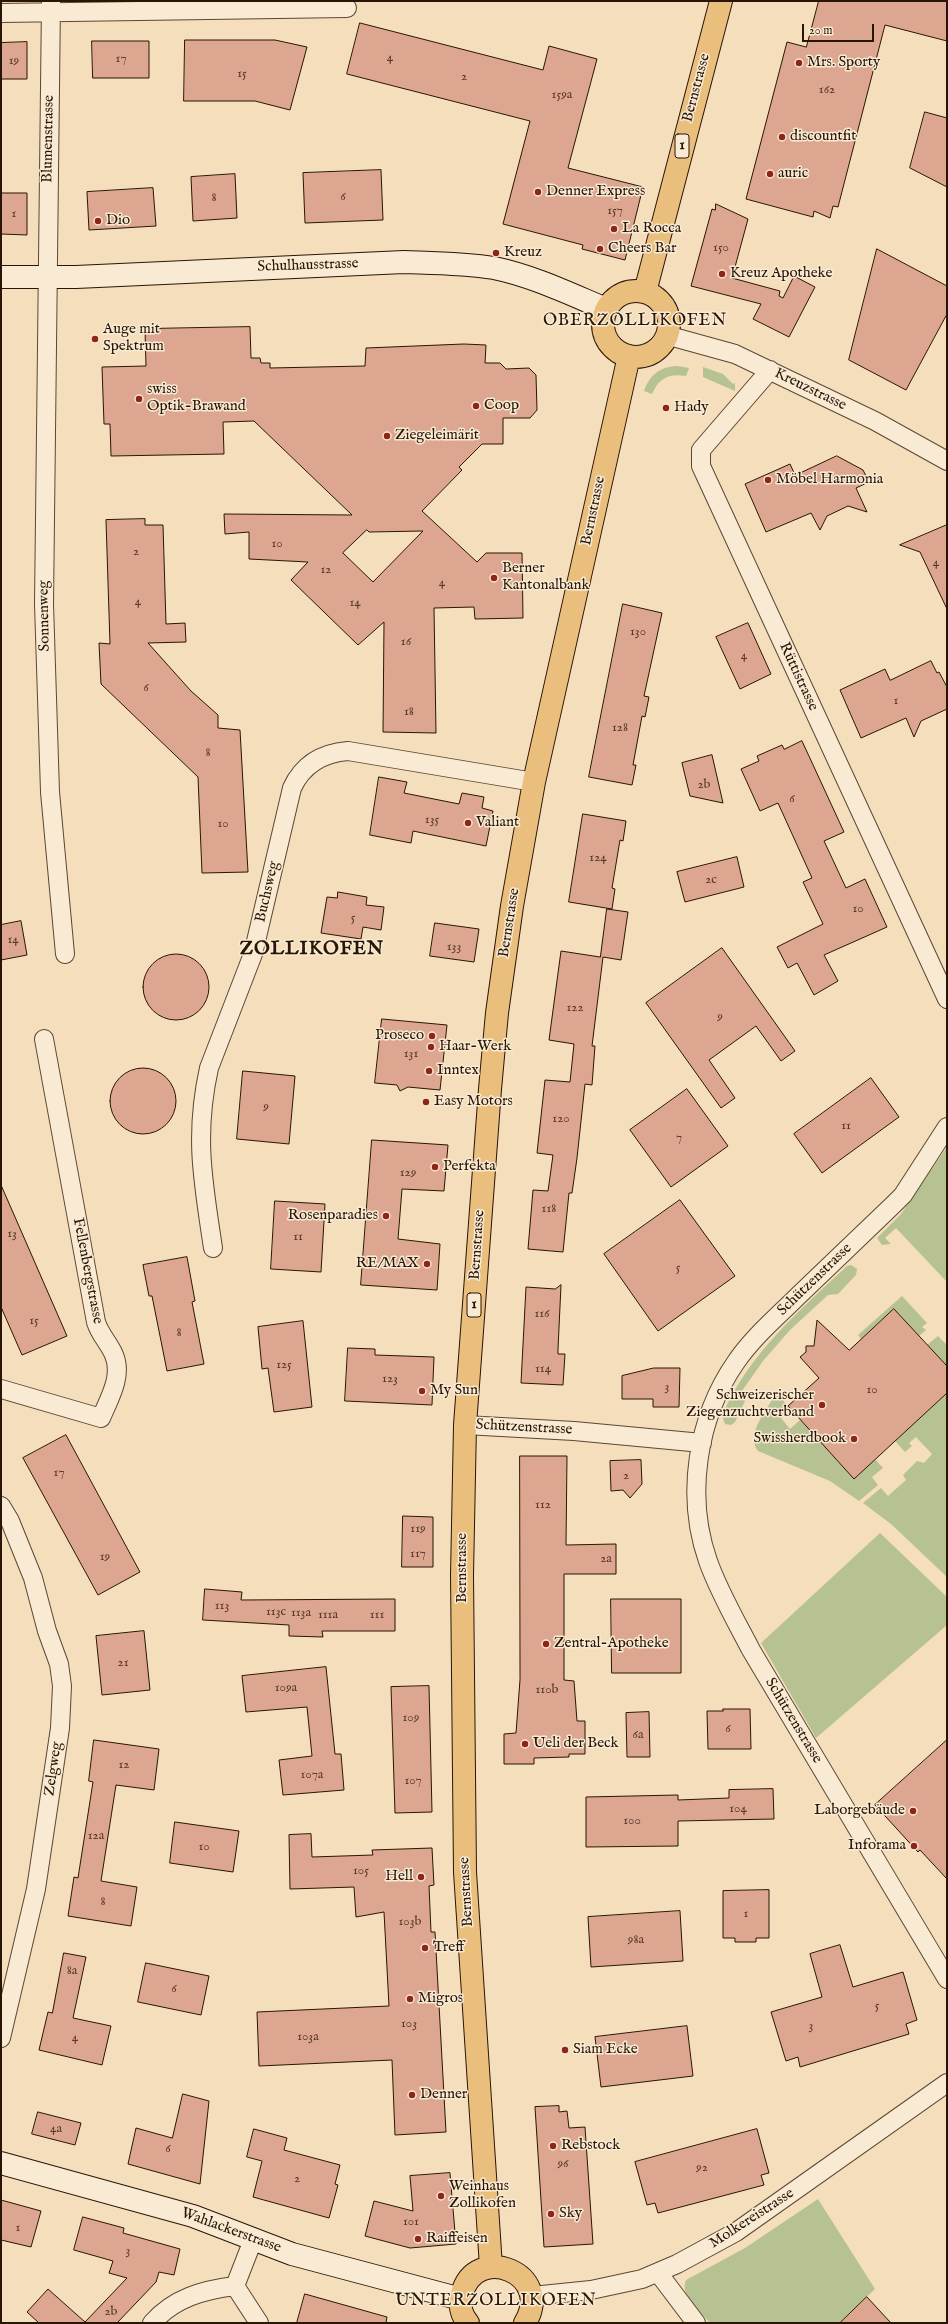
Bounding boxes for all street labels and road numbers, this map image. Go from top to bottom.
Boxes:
street label: Bernstrasse [679,52,715,124]
street label: Blumenstrasse [39,95,59,183]
road number: 1 [675,134,689,158]
street label: Schulhausstrasse [257,255,359,277]
street label: Kreuzstrasse [771,365,849,415]
street label: Bernstrasse [578,475,610,547]
street label: Sonnenweg [35,580,55,652]
street label: Rüttistrasse [774,640,822,714]
street label: Buchsweg [252,860,284,924]
street label: Bernstrasse [496,887,524,959]
street label: Bernstrasse [467,1209,489,1281]
street label: Fellenbergstrasse [68,1216,106,1326]
street label: Schützenstrasse [774,1240,856,1320]
road number: 1 [467,1293,481,1317]
street label: Schützenstrasse [475,1416,573,1440]
street label: Bernstrasse [454,1533,472,1603]
street label: Schützenstrasse [760,1675,826,1767]
street label: Zelgweg [41,1741,67,1797]
street label: Bernstrasse [456,1857,478,1927]
street label: Molkereistrasse [706,2185,798,2253]
street label: Wahlackerstrasse [179,2205,283,2257]

